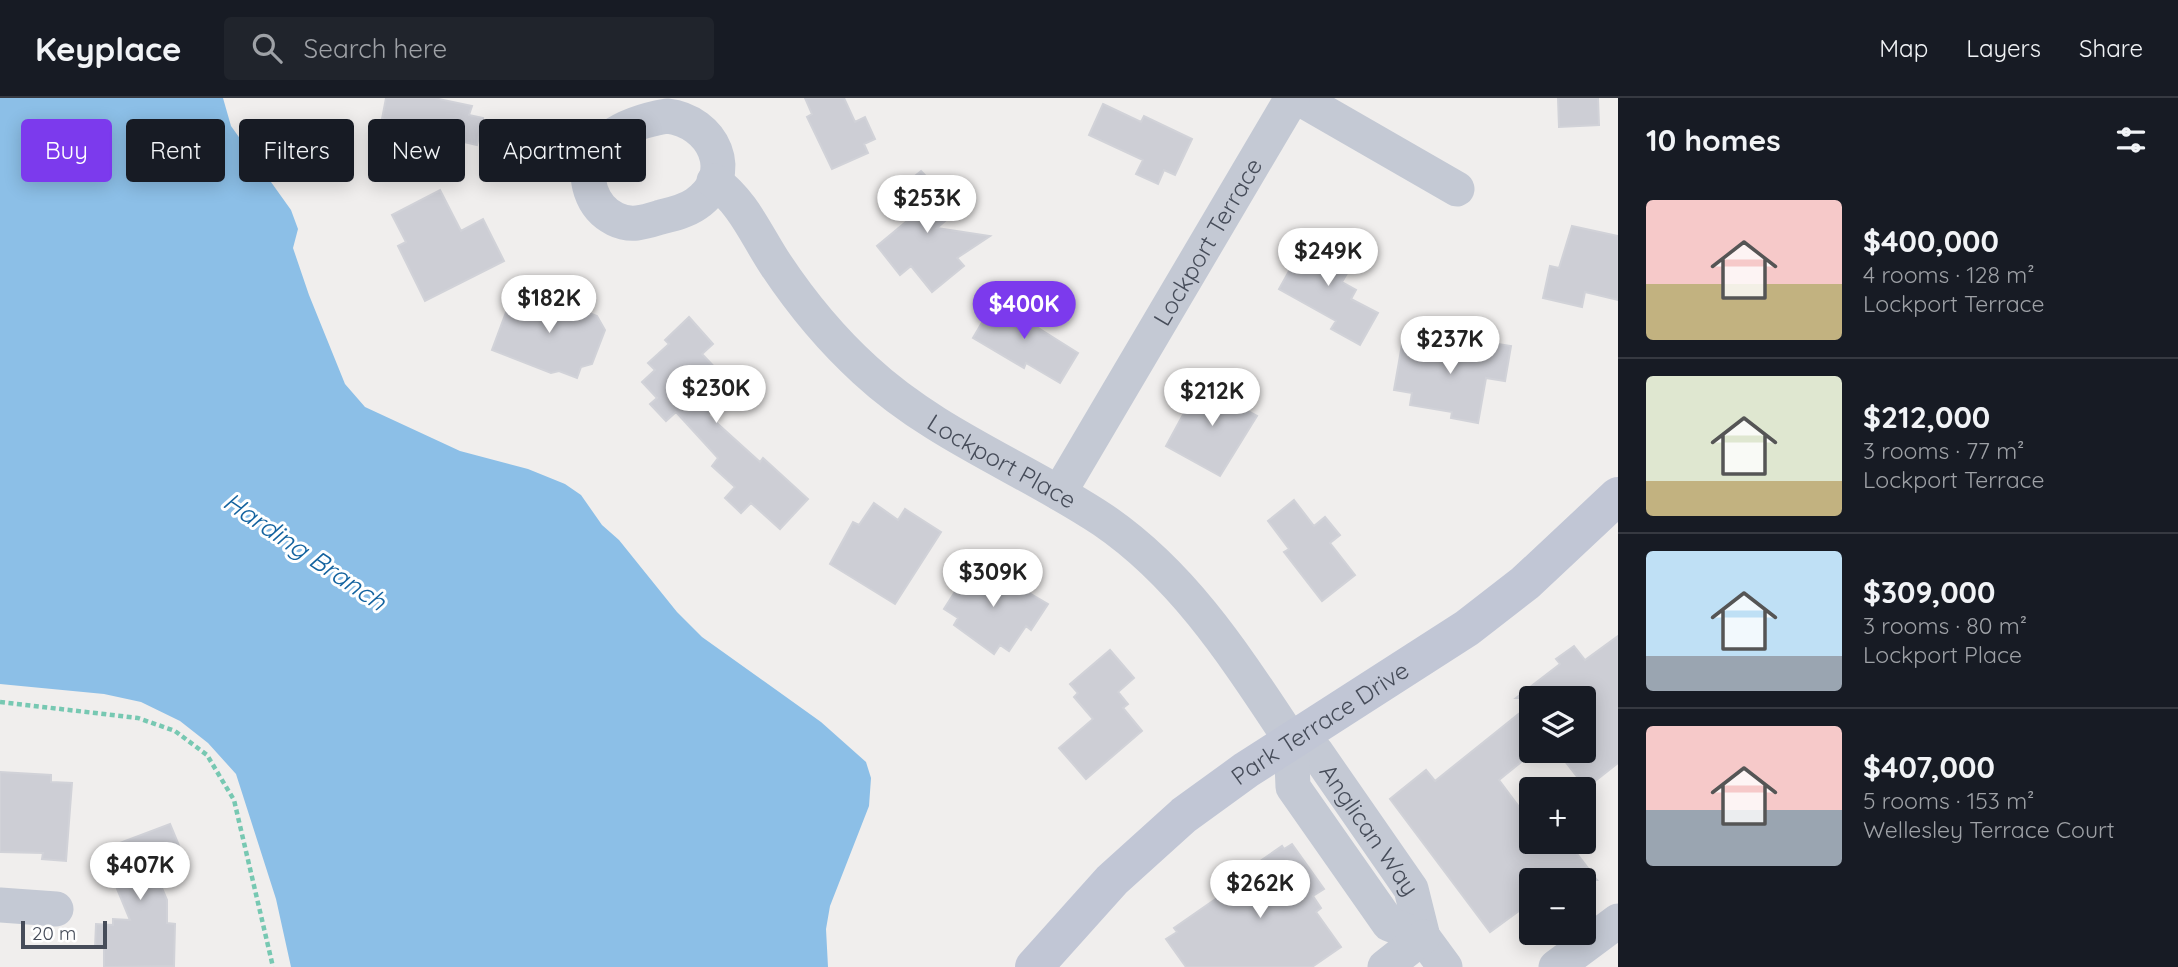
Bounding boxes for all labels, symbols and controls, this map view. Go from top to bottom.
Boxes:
search box [224,17,714,80]
text: Keyplace [35,28,182,69]
icon: search [248,29,286,67]
text: Search here [304,32,447,65]
text: Map [1879,33,1928,63]
text: Layers [1966,33,2041,63]
text: Share [2079,33,2143,63]
chip: Buy [21,119,112,182]
chip: Rent [126,119,225,182]
chip: Filters [239,119,354,182]
chip: New [368,119,465,182]
chip: Apartment [479,119,646,182]
text: 10 homes [1646,121,1781,159]
icon: filters [2112,121,2150,159]
street label: Lockport Terrace [1146,152,1268,331]
pin: $253K [878,176,976,235]
text: $253K [893,183,961,212]
text: $400,000 [1863,222,1999,260]
pin: $249K [1279,228,1377,288]
icon: home [1702,228,1786,312]
text: $249K [1294,236,1362,265]
text: 4 rooms · 128 m² [1863,260,2035,289]
pin: $182K [500,275,598,335]
pin: $400K [975,282,1073,341]
text: $182K [517,283,581,312]
text: $400K [989,289,1059,318]
text: Lockport Terrace [1863,289,2045,318]
pin: $237K [1401,316,1499,376]
text: $237K [1417,324,1483,353]
pin: $230K [667,366,765,425]
pin: $212K [1163,368,1261,428]
text: $230K [682,373,750,402]
text: $212K [1180,376,1244,405]
text: $212,000 [1863,398,1990,436]
icon: home [1702,404,1786,488]
street label: Lockport Place [922,407,1082,515]
text: 3 rooms · 77 m² [1863,436,2024,465]
text: Lockport Terrace [1863,465,2045,494]
water label: Harding Branch [217,484,394,618]
pin: $309K [944,550,1042,609]
text: $309K [959,557,1027,586]
text: $309,000 [1863,573,1995,611]
icon: home [1702,579,1786,663]
text: 3 rooms · 80 m² [1863,611,2027,640]
text: Lockport Place [1863,640,2022,669]
street label: Park Terrace Drive [1225,654,1414,791]
map controls [1519,686,1596,945]
button: layers [1519,686,1596,763]
text: $407,000 [1863,748,1995,786]
icon: home [1702,754,1786,838]
street label: Anglican Way [1314,758,1426,901]
button: + [1519,777,1596,854]
text: 5 rooms · 153 m² [1863,786,2034,815]
text: Wellesley Terrace Court [1863,815,2115,844]
pin: $407K [91,842,189,902]
text: $407K [106,850,174,879]
pin: $262K [1211,860,1309,920]
text: $262K [1226,868,1294,897]
button: − [1519,868,1596,945]
scale bar [21,918,107,950]
text: 20 m [32,921,76,945]

